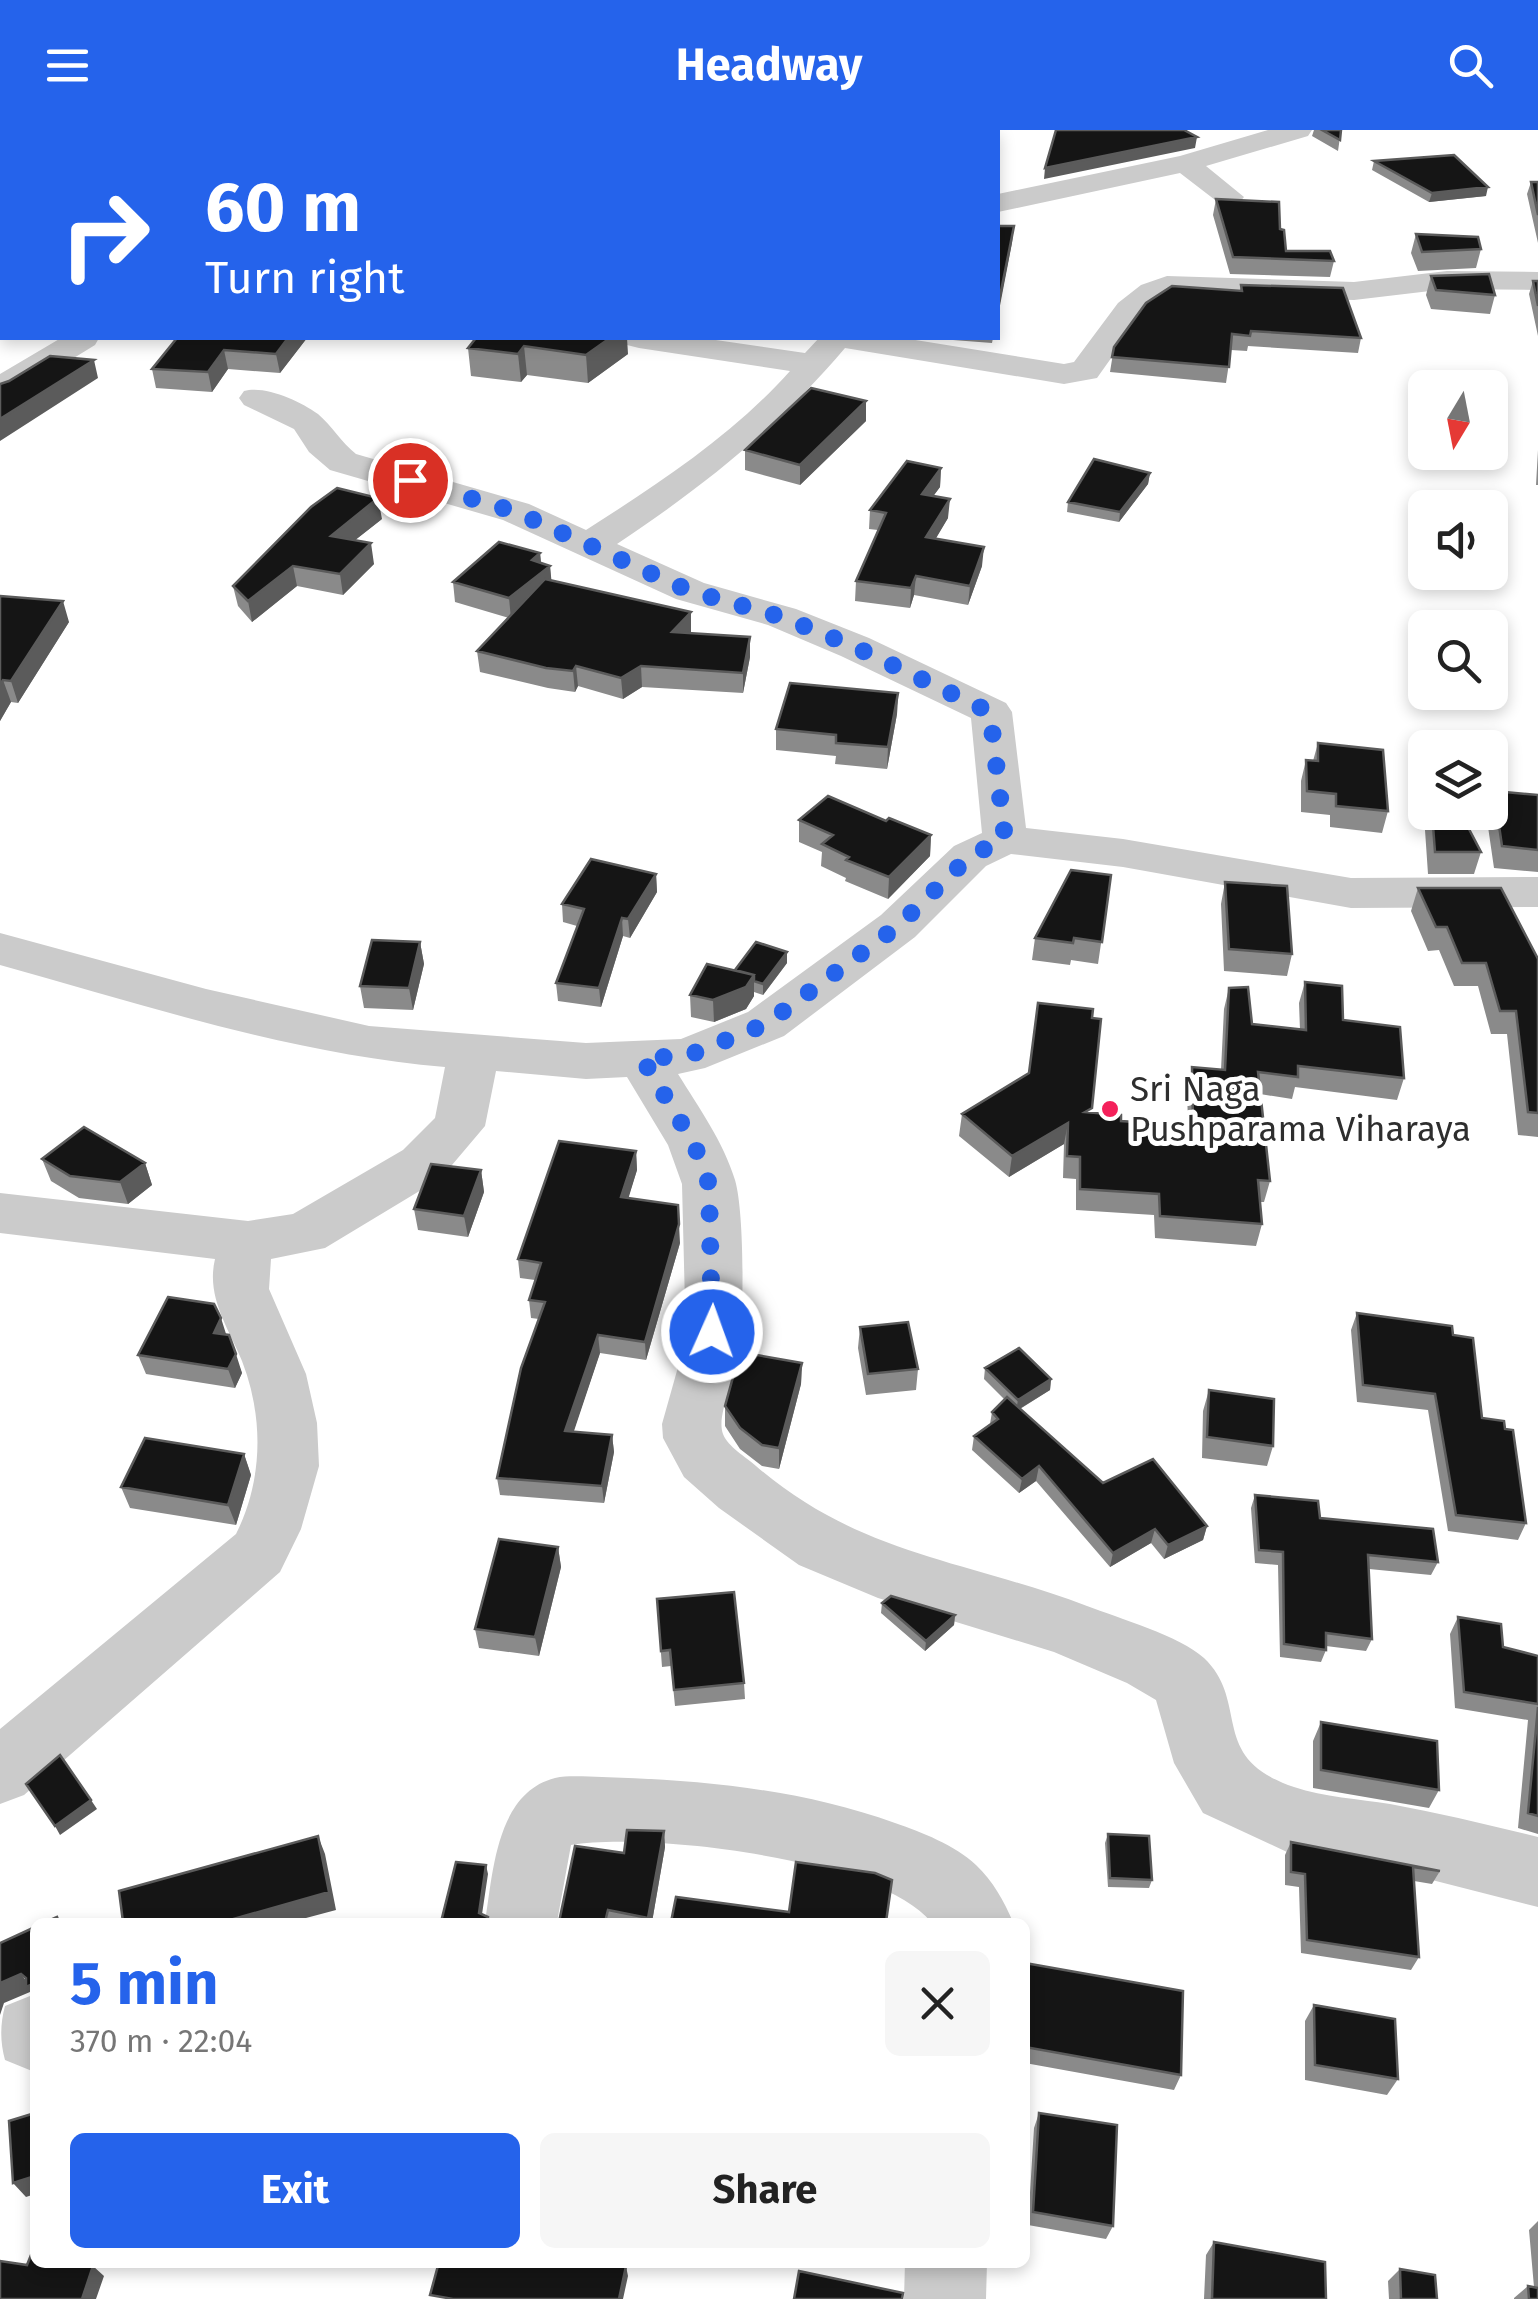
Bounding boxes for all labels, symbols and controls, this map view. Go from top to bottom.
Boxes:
icon: menu [40,38,95,93]
text: Headway [676,38,862,92]
icon: search [1443,38,1498,93]
text: 60 m [205,166,361,250]
icon: right [40,170,170,300]
text: Turn right [205,251,404,305]
north arrow [1408,370,1508,470]
map controls [1408,370,1508,830]
pin [368,438,453,523]
icon: arrive [383,453,438,508]
button: sound [1408,490,1508,590]
button: search [1408,610,1508,710]
button: layers [1408,730,1508,830]
place label: Sri Naga Pushparama Viharaya [1130,1068,1471,1150]
marker: Sri Naga Pushparama Viharaya [1099,1098,1121,1120]
position arrow [660,1280,764,1384]
text: 5 min [70,1948,219,2020]
button: close [885,1951,990,2056]
text: 370 m · 22:04 [70,2022,252,2060]
button: Exit [70,2133,520,2248]
button: Share [540,2133,990,2248]

